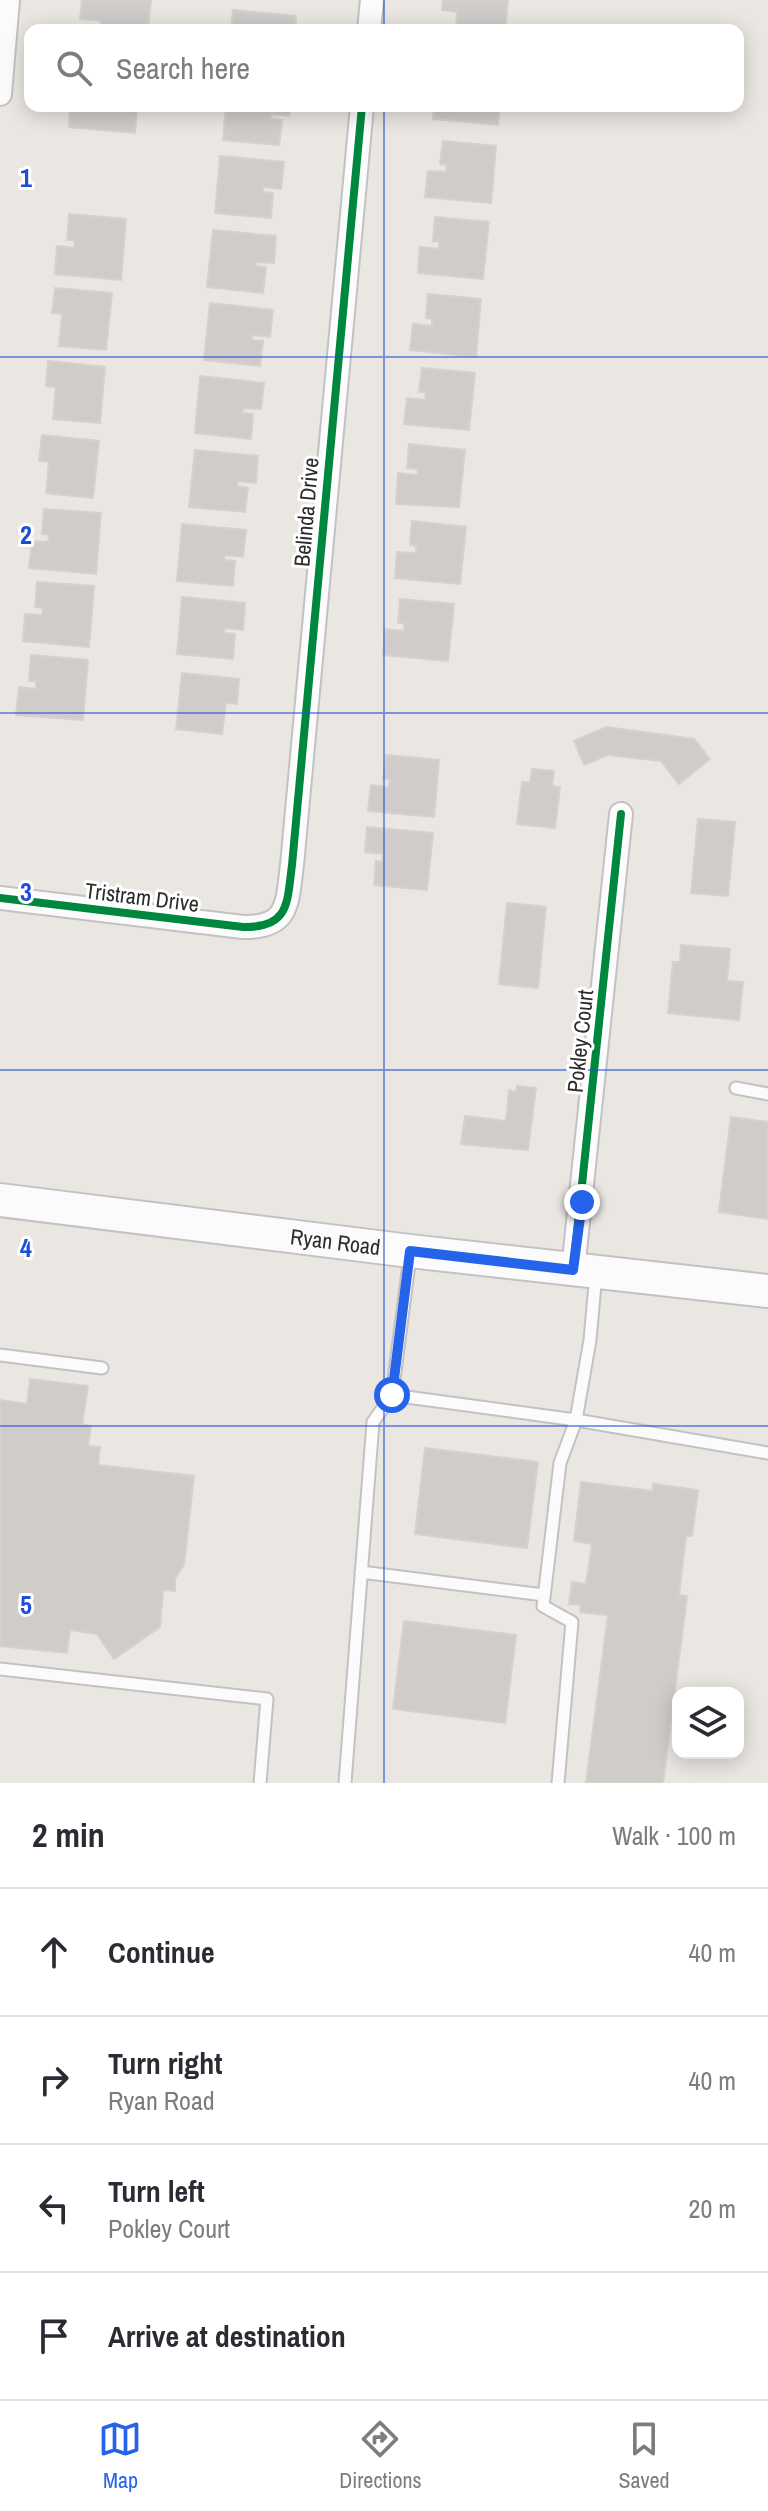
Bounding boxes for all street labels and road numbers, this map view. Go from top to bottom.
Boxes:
street label: Belinda Drive [286,456,326,568]
street label: Tristram Drive [83,875,201,919]
street label: Pokley Court [560,988,600,1094]
street label: Ryan Road [289,1221,382,1262]

